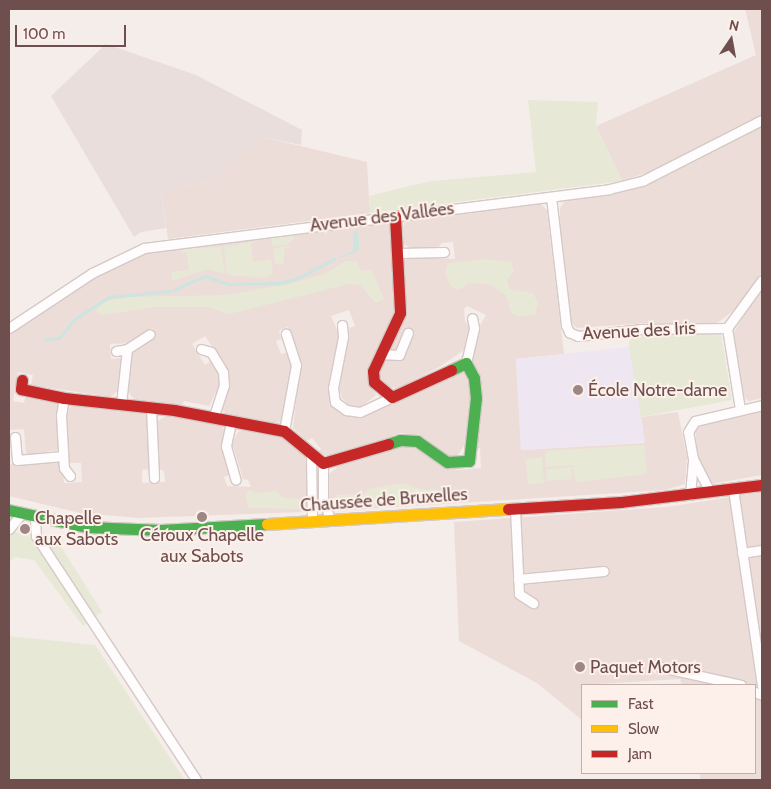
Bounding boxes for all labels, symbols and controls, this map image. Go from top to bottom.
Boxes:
scale bar [18,15,129,47]
north arrow [706,15,756,65]
text: N [727,15,741,35]
text: 100 m [23,25,65,43]
street label: Avenue des Vallées [309,197,455,237]
street label: Avenue des Iris [582,317,696,345]
place label: École Notre-dame [588,379,727,401]
marker: École Notre-dame [572,384,584,396]
street label: Chaussée de Bruxelles [300,483,468,517]
place label: Chapelle aux Sabots [35,508,118,550]
marker: Céroux Chapelle aux Sabots [196,511,208,523]
marker: Chapelle aux Sabots [19,523,31,535]
place label: Céroux Chapelle aux Sabots [140,525,264,568]
place label: Paquet Motors [590,656,701,678]
marker: Paquet Motors [574,661,586,673]
legend [581,684,756,774]
text: Fast [628,695,653,713]
text: Slow [628,720,659,738]
text: Jam [628,745,652,763]

